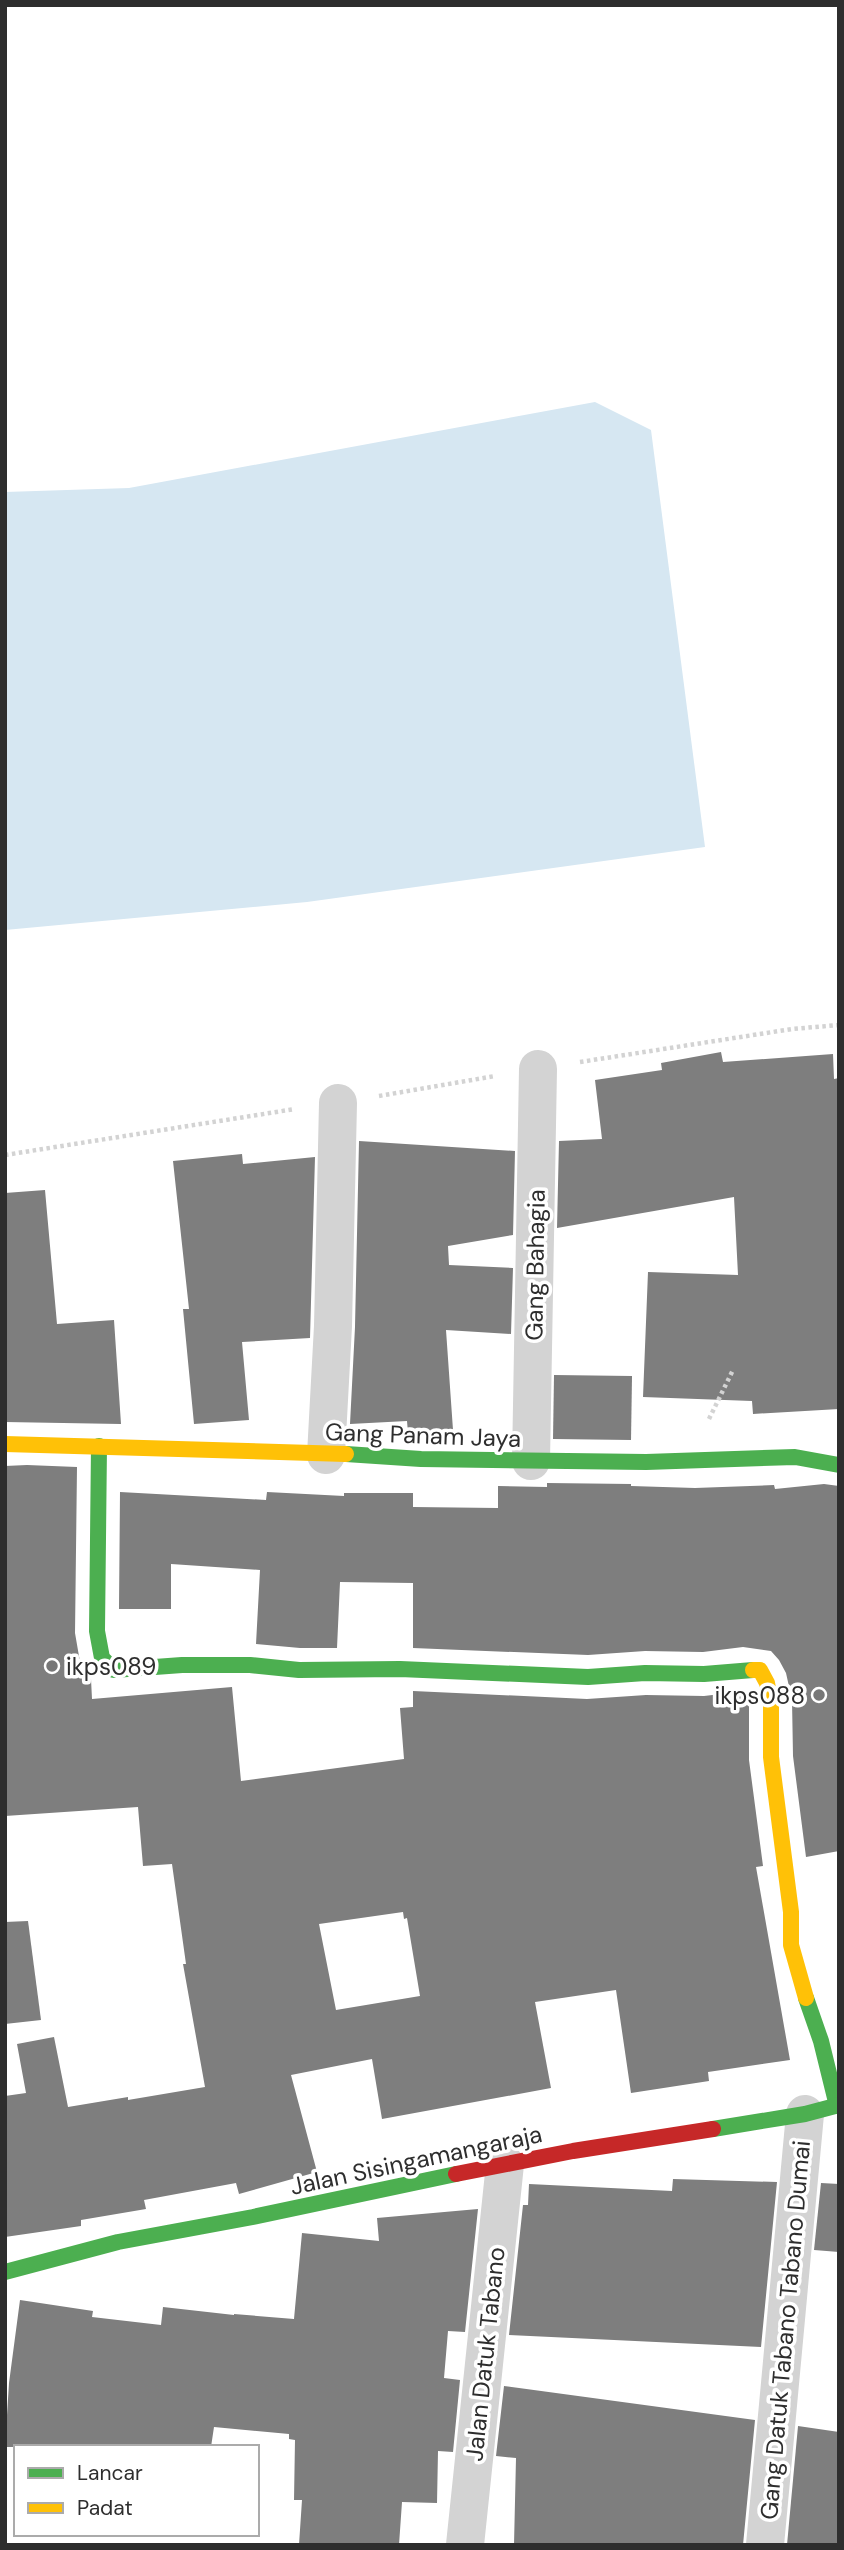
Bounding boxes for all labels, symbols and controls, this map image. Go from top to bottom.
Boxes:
street label: Gang Bahagia [518,1189,552,1341]
street label: Gang Panam Jaya [324,1416,522,1454]
place label: ikps089 [66,1651,156,1682]
marker: ikps089 [44,1658,60,1674]
place label: ikps088 [714,1680,805,1711]
marker: ikps088 [811,1687,827,1703]
street label: Jalan Sisingamangaraja [287,2118,545,2202]
street label: Gang Datuk Tabano Tabano Dumai [753,2139,817,2521]
street label: Jalan Datuk Tabano [458,2245,512,2463]
legend [14,2445,259,2536]
text: Lancar [77,2459,143,2487]
text: Padat [77,2494,133,2522]

